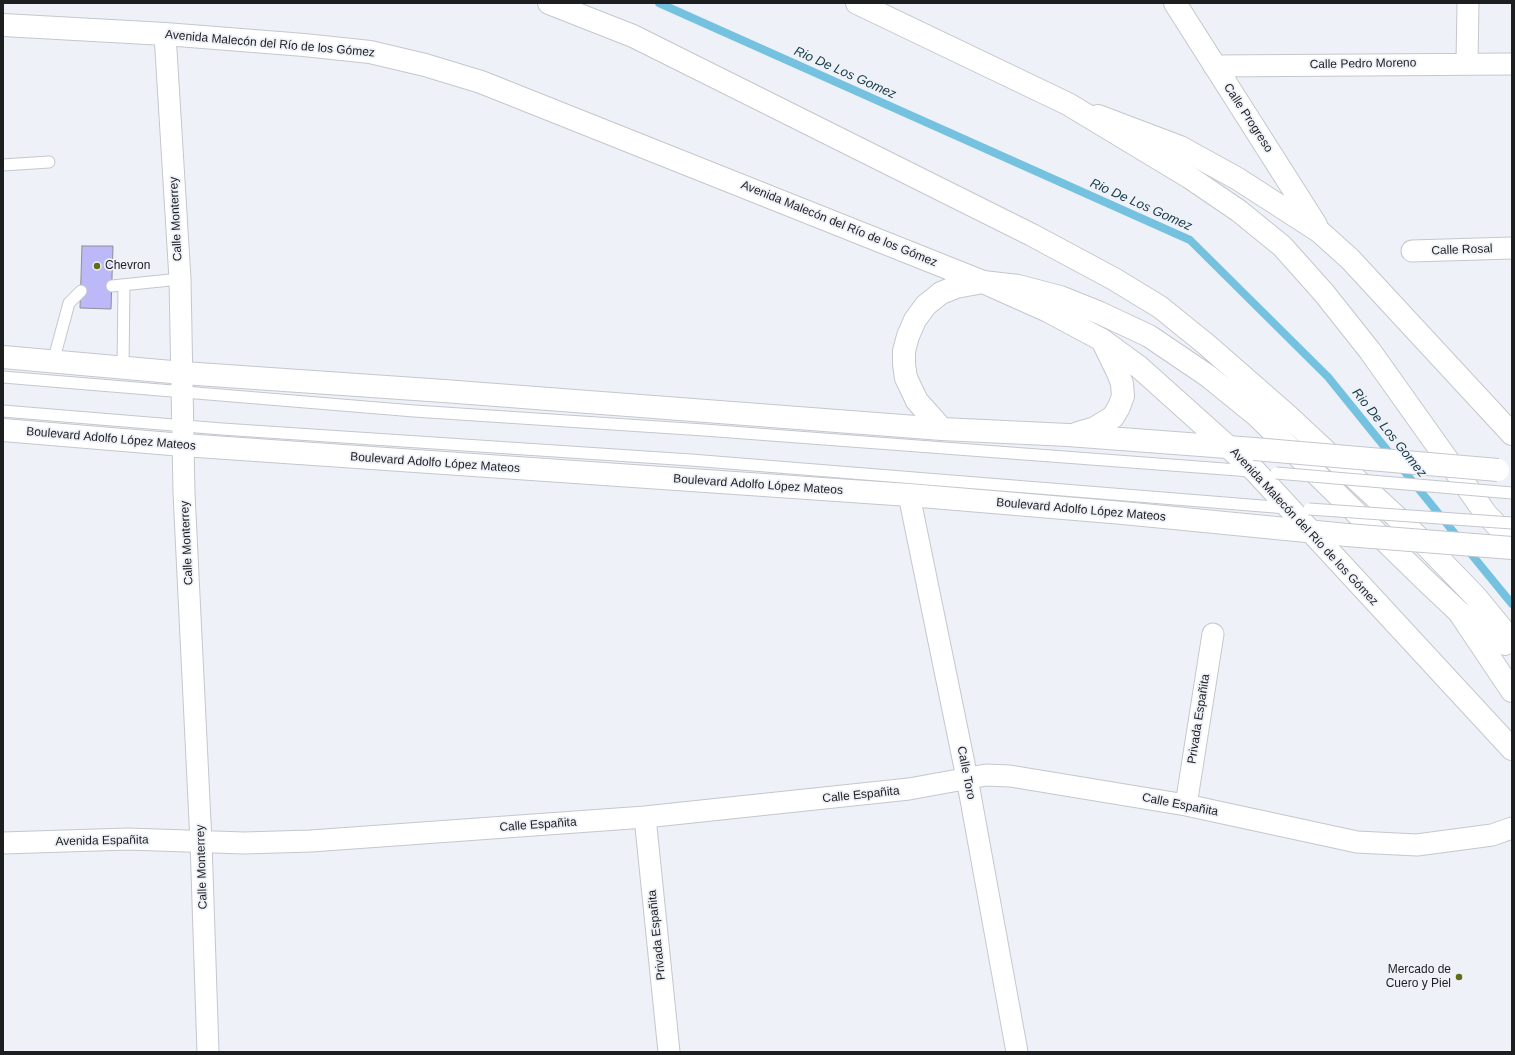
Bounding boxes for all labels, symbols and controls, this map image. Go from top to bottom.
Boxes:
street label: Avenida Malecón del Río de los Gómez [164,28,376,60]
water label: Rio De Los Gomez [792,44,898,102]
street label: Calle Pedro Moreno [1310,56,1416,72]
street label: Calle Progreso [1220,81,1276,155]
street label: Calle Monterrey [167,176,185,262]
water label: Rio De Los Gomez [1088,176,1194,234]
street label: Avenida Malecón del Río de los Gómez [739,178,939,270]
street label: Calle Rosal [1431,242,1493,258]
place label: Chevron [105,259,150,273]
marker: Chevron [92,261,102,271]
water label: Rio De Los Gomez [1348,385,1430,481]
street label: Boulevard Adolfo López Mateos [26,424,196,454]
street label: Avenida Malecón del Río de los Gómez [1227,445,1381,609]
street label: Boulevard Adolfo López Mateos [350,450,520,476]
street label: Boulevard Adolfo López Mateos [673,472,843,498]
street label: Boulevard Adolfo López Mateos [996,495,1166,525]
street label: Calle Monterrey [178,500,196,586]
street label: Privada Españita [1185,673,1213,765]
street label: Calle Toro [954,745,978,801]
street label: Calle Españita [822,784,900,806]
street label: Calle Españita [1141,791,1219,819]
street label: Calle Españita [499,815,577,835]
street label: Calle Monterrey [193,824,211,910]
street label: Avenida Españita [55,833,149,849]
street label: Privada Españita [645,889,669,981]
place label: Mercado de Cuero y Piel [1386,963,1451,991]
marker: Mercado de Cuero y Piel [1454,972,1464,982]

